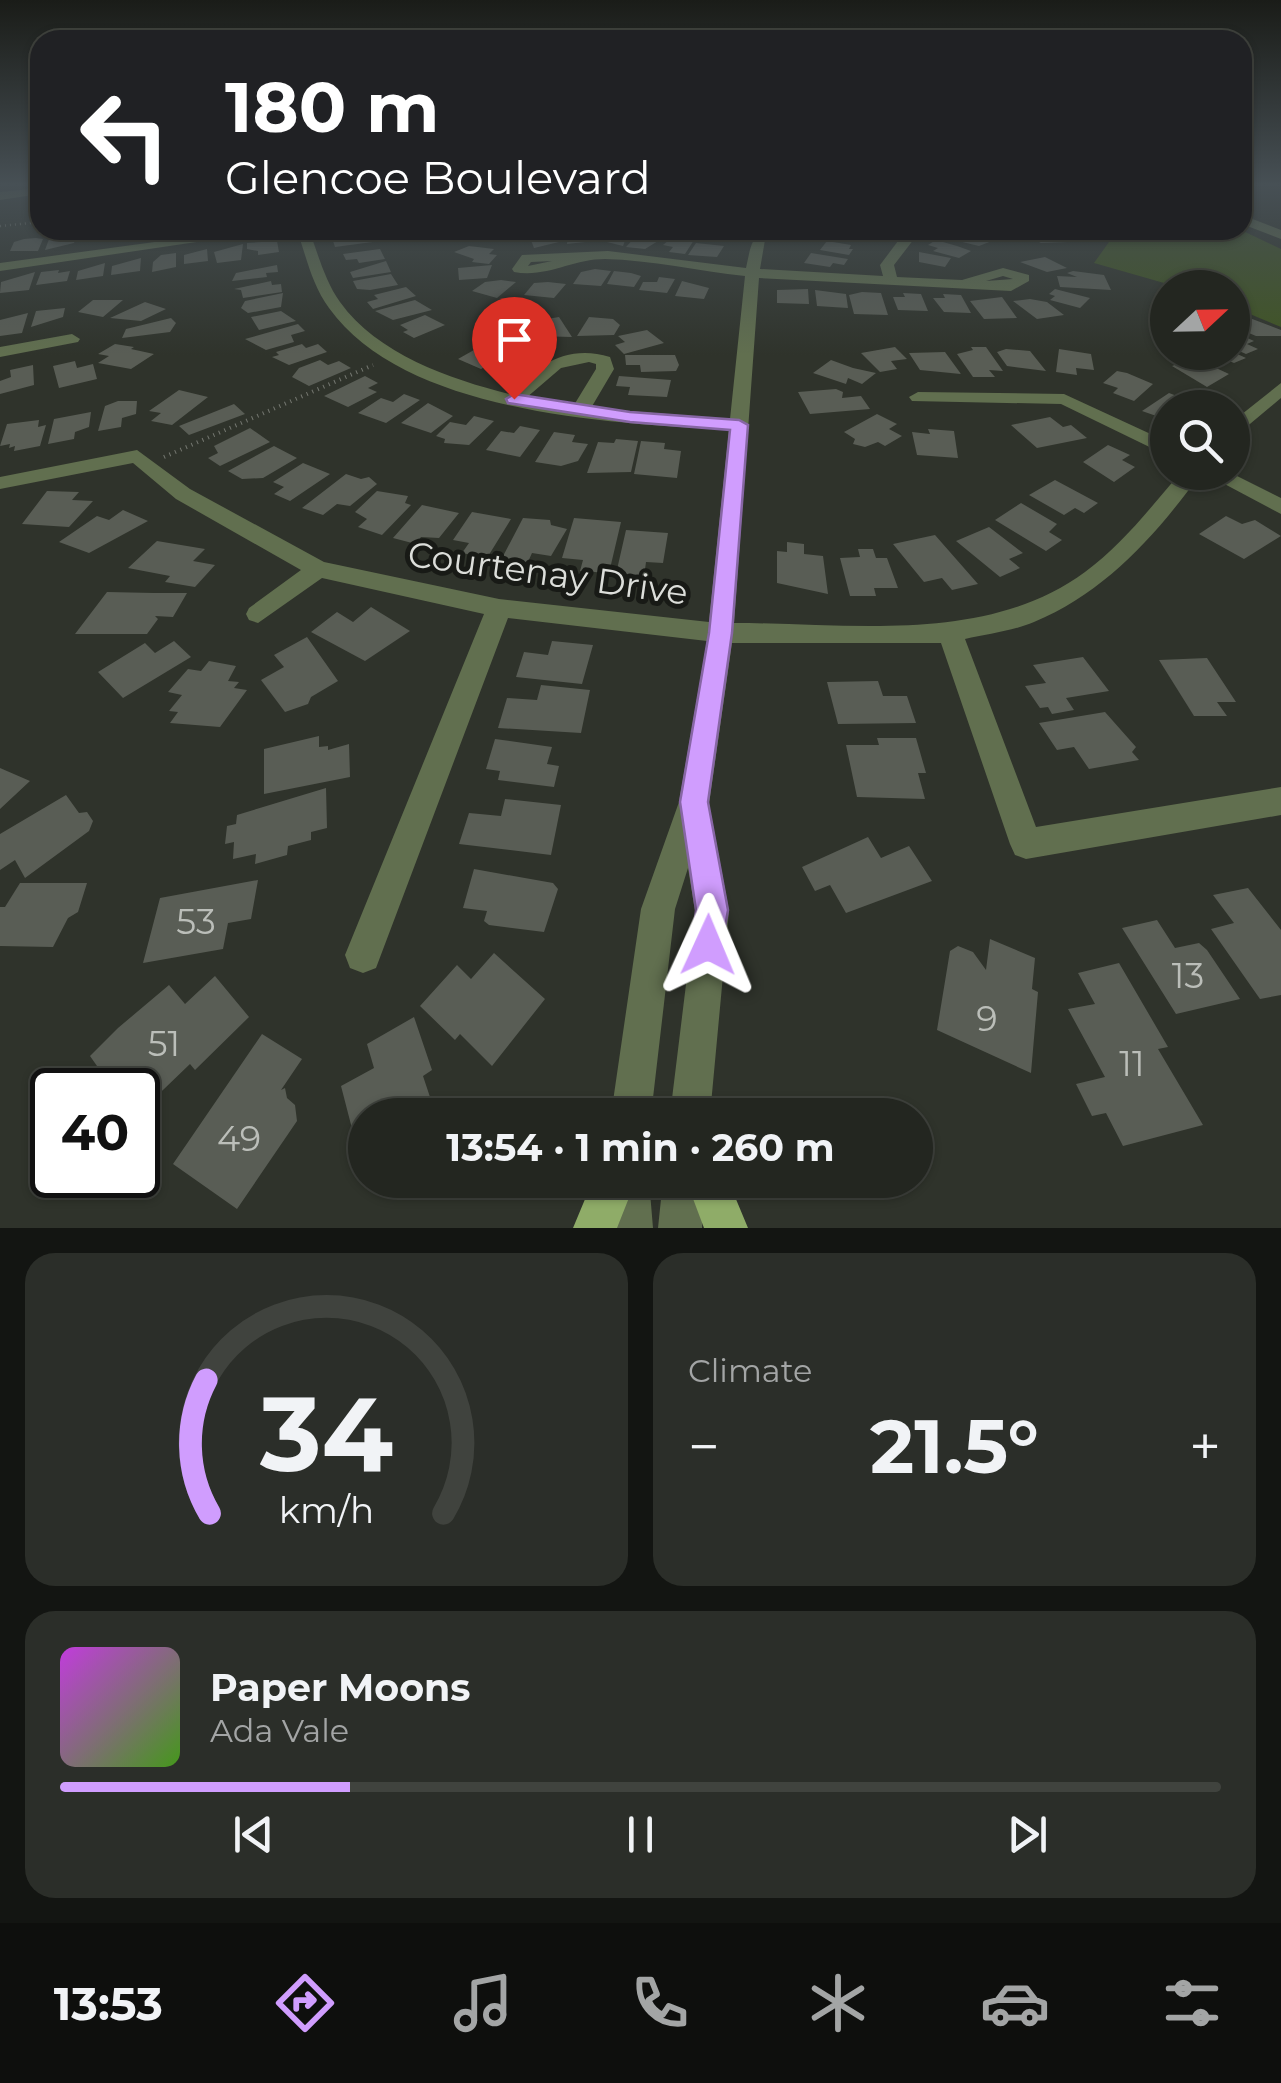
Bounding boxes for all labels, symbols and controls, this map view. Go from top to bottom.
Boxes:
text: 180 m [225,64,439,150]
icon: left [60,70,190,200]
text: Glencoe Boulevard [225,150,651,205]
north arrow [1150,270,1250,370]
map controls [1150,270,1250,490]
pin [472,297,557,400]
icon: arrive [487,312,542,367]
button: search [1150,390,1250,490]
street label: Courtenay Drive [405,532,691,614]
position arrow [656,893,760,997]
house number: 53 [176,900,216,943]
house number: 13 [1172,954,1204,997]
house number: 9 [976,997,998,1040]
house number: 51 [148,1022,180,1065]
house number: 11 [1119,1042,1145,1085]
speed limit sign: 40 [30,1068,160,1198]
house number: 49 [217,1117,261,1160]
text: 13:54 · 1 min · 260 m [446,1124,835,1171]
text: Climate [688,1351,812,1390]
text: 34 [259,1370,393,1497]
text: 21.5° [870,1400,1039,1492]
text: − [688,1413,720,1480]
text: + [1189,1413,1221,1480]
text: km/h [279,1488,374,1532]
text: Paper Moons [210,1664,471,1711]
text: Ada Vale [210,1711,349,1750]
icon: previous [226,1807,281,1862]
icon: pause [613,1807,668,1862]
icon: next [1000,1807,1055,1862]
icon: directions [270,1968,340,2038]
icon: music [448,1968,518,2038]
icon: phone [625,1968,695,2038]
icon: climate [803,1968,873,2038]
icon: car [980,1968,1050,2038]
icon: filters [1157,1968,1227,2038]
text: 13:53 [54,1976,163,2031]

